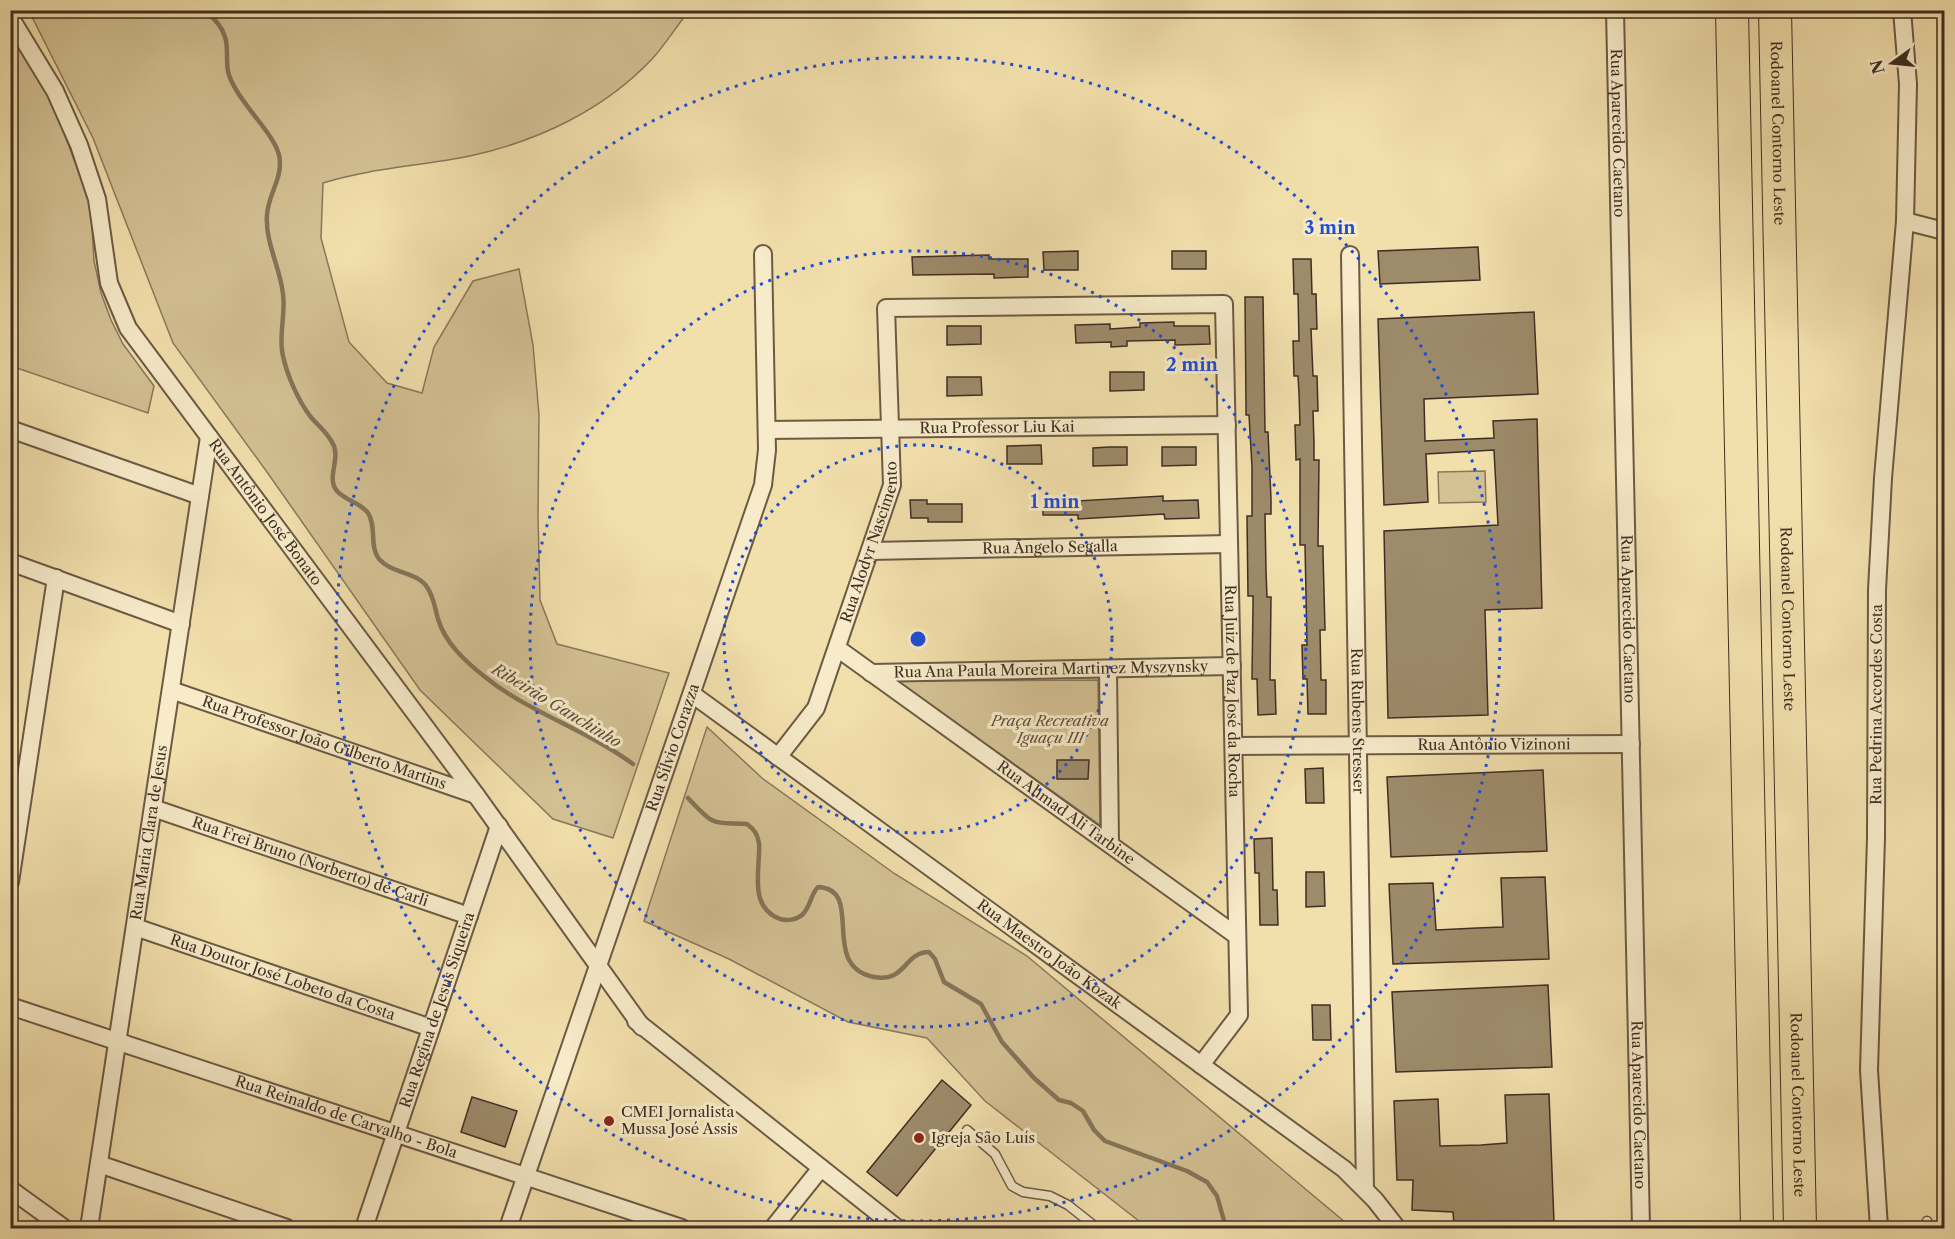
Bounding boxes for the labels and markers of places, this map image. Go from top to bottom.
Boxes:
centre of rings [908,629,928,649]
place label: CMEI Jornalista Mussa José Assis [621,1102,738,1138]
marker: CMEI Jornalista Mussa José Assis [602,1114,616,1128]
place label: Igreja São Luís [931,1128,1035,1147]
marker: Igreja São Luís [912,1131,926,1145]

